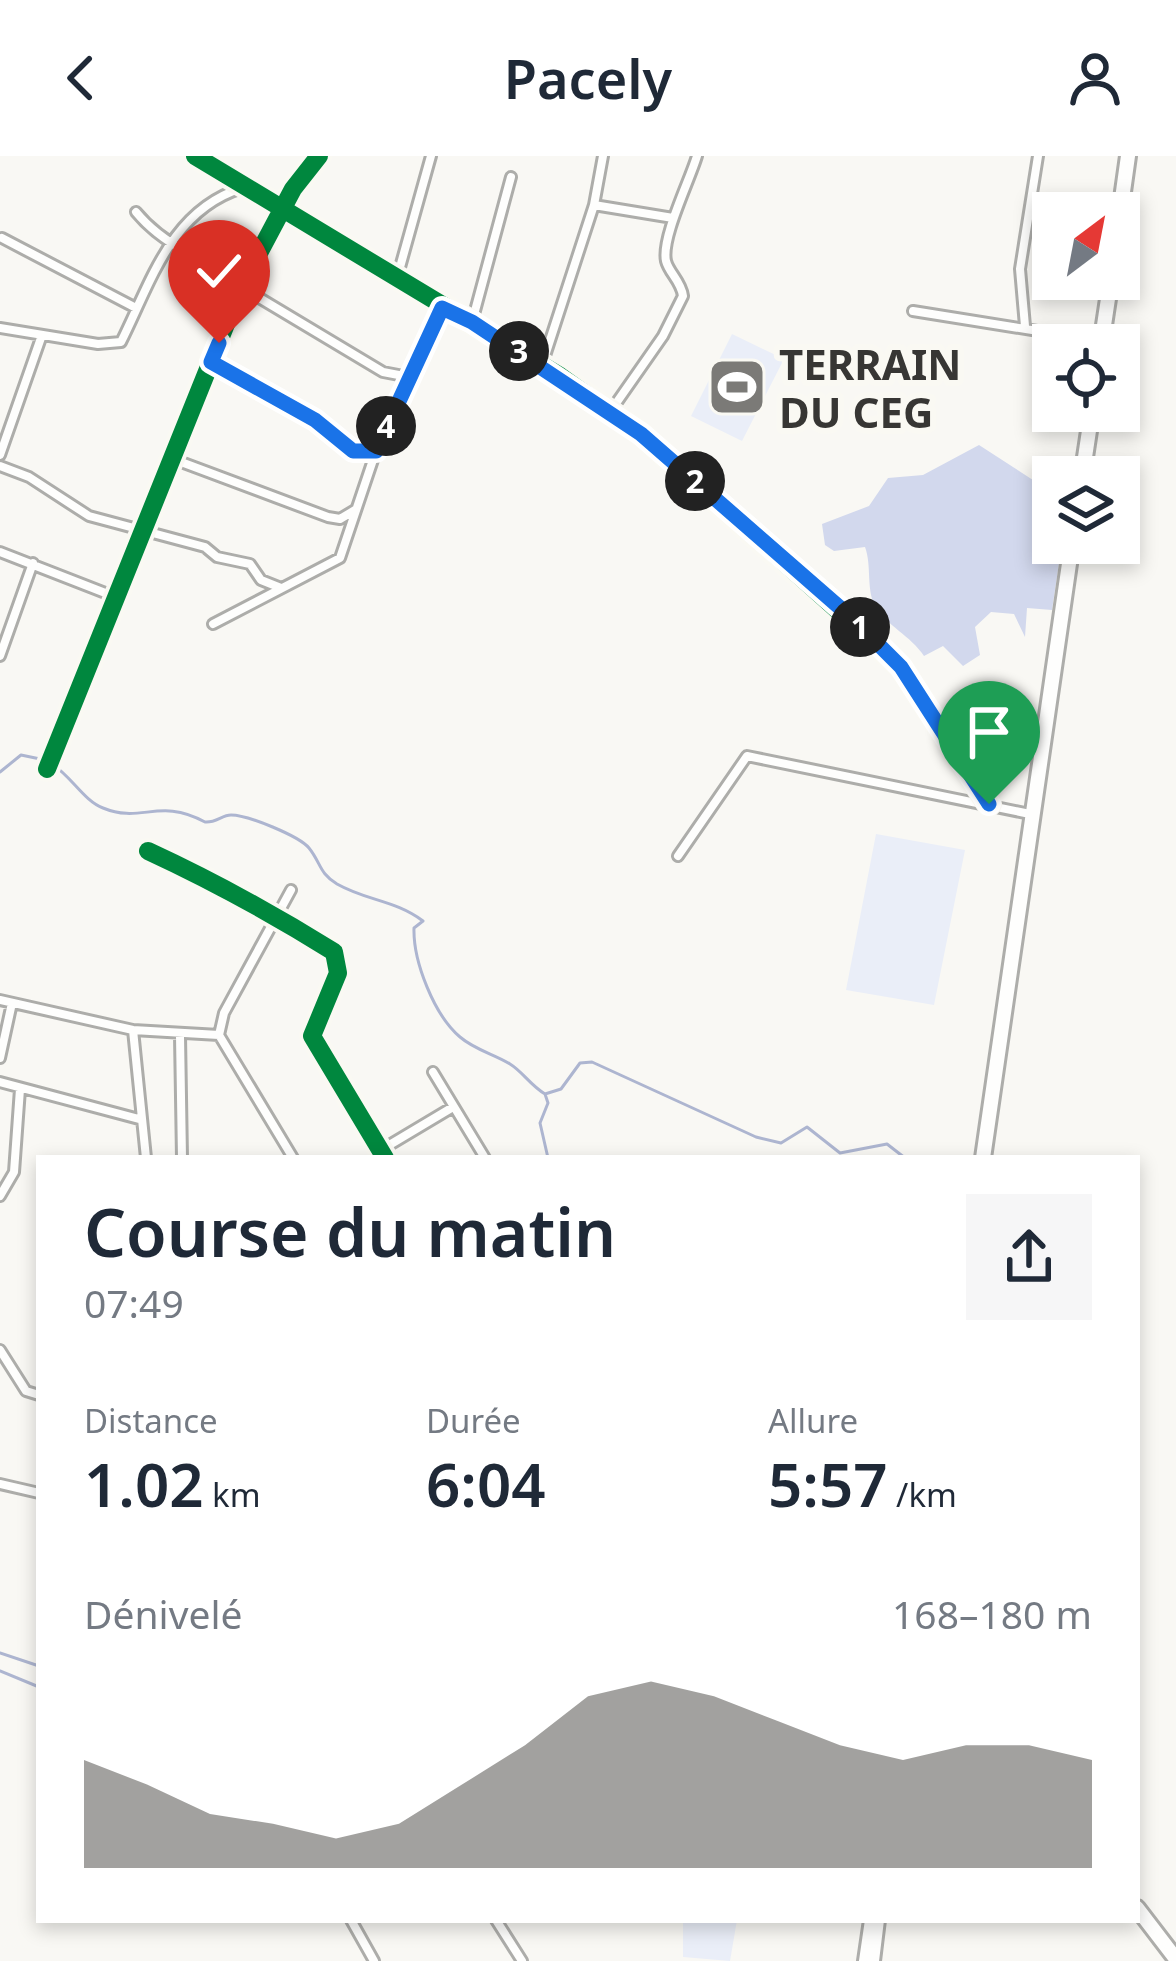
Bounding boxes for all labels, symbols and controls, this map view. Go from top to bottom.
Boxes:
text: Pacely [504,41,672,115]
icon: back [48,45,114,111]
icon: person [1062,45,1128,111]
north arrow [1032,192,1140,300]
map controls [1032,192,1140,564]
pin [168,220,270,343]
icon: check [186,238,252,304]
pin: 3 [489,321,549,381]
button: locate [1032,324,1140,432]
text: 3 [510,328,528,373]
place label: TERRAIN DU CEG [779,335,961,440]
sports icon: TERRAIN DU CEG [706,356,768,418]
pin: 4 [356,396,416,456]
text: 4 [377,403,395,448]
pin: 2 [665,451,725,511]
button: layers [1032,456,1140,564]
text: 2 [686,458,704,503]
pin: 1 [830,597,890,657]
text: 1 [851,604,869,649]
pin [938,681,1040,804]
icon: arrive [956,699,1022,765]
text: Course du matin [84,1186,616,1276]
button: share [966,1194,1092,1320]
text: 07:49 [84,1276,184,1329]
text: Distance [84,1398,218,1443]
text: Durée [426,1398,521,1443]
text: Allure [768,1398,858,1443]
text: 1.02 [84,1443,204,1525]
text: 6:04 [426,1443,546,1525]
text: 5:57 [768,1443,888,1525]
text: km [204,1472,261,1517]
text: /km [888,1472,957,1517]
text: Dénivelé [84,1587,243,1640]
text: 168–180 m [892,1587,1092,1640]

